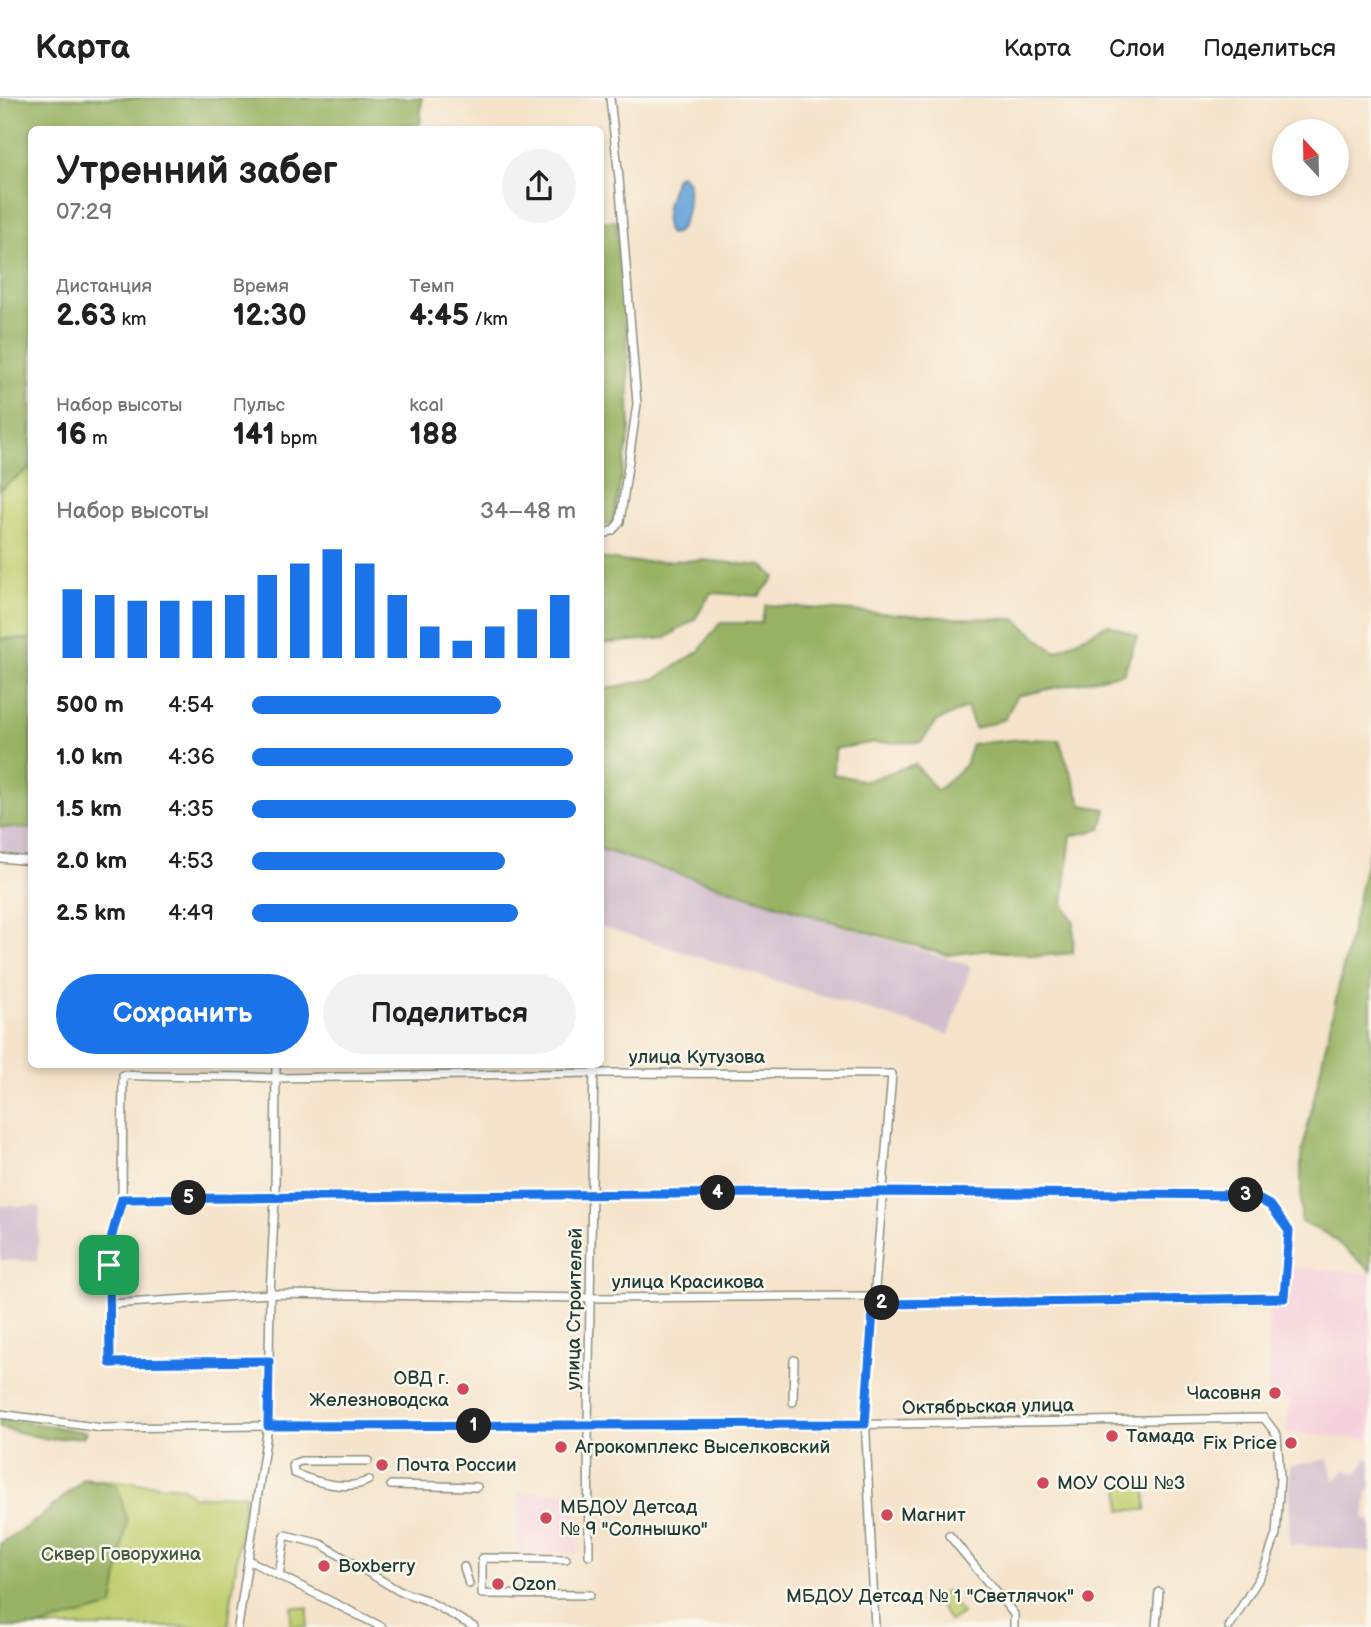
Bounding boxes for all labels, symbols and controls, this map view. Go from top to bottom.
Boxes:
text: Карта [35,28,130,68]
text: Карта [1004,34,1071,63]
text: Слои [1109,34,1165,63]
text: Поделиться [1203,34,1336,63]
north arrow [1272,119,1349,196]
map controls [1272,119,1349,196]
text: Утренний забег [56,149,338,194]
button: share [502,149,576,223]
text: 07:29 [56,198,112,226]
text: Дистанция [56,275,152,298]
text: Время [233,275,289,298]
text: Темп [409,275,454,298]
text: 2.63 [56,298,116,334]
text: 12:30 [233,298,307,334]
text: 4:45 [409,298,469,334]
text: km [116,308,146,331]
text: /km [469,308,508,331]
text: Набор высоты [56,394,182,417]
text: Пульс [233,394,285,417]
text: kcal [409,394,443,417]
text: 16 [56,417,87,453]
text: 141 [233,417,275,453]
text: 188 [409,417,458,453]
text: m [87,427,108,450]
text: bpm [275,427,318,450]
text: Набор высоты [56,497,209,525]
text: 34–48 m [480,497,576,525]
text: 500 m [56,691,124,719]
text: 4:54 [168,691,214,719]
text: 1.0 km [56,743,123,771]
text: 4:36 [168,743,215,771]
text: 1.5 km [56,795,122,823]
text: 4:35 [168,795,214,823]
text: 2.0 km [56,847,127,875]
text: 4:53 [168,847,214,875]
text: 2.5 km [56,899,126,927]
text: 4:49 [168,899,214,927]
button: Сохранить [56,974,309,1054]
button: Поделиться [323,974,576,1054]
street label: улица Кутузова [629,1046,765,1069]
pin: 4 [700,1176,736,1210]
pin: 3 [1228,1178,1264,1212]
pin: 5 [172,1180,206,1216]
text: 4 [712,1181,723,1204]
text: 3 [1240,1183,1251,1206]
text: 5 [183,1186,194,1209]
street label: улица Строителей [562,1228,588,1390]
pin [79,1235,139,1295]
icon: arrive [90,1246,128,1284]
street label: улица Красикова [612,1271,764,1294]
pin: 2 [864,1286,900,1320]
text: 2 [876,1291,887,1314]
place label: ОВД г. Железноводска [309,1367,449,1412]
marker: ОВД г. Железноводска [455,1381,471,1397]
place label: Часовня [1187,1382,1261,1405]
marker: Часовня [1267,1385,1283,1401]
street label: Октябрьская улица [902,1394,1074,1420]
pin: 1 [456,1408,491,1444]
text: 1 [470,1414,478,1437]
place label: Тамада [1126,1425,1195,1448]
marker: Тамада [1104,1428,1120,1444]
place label: Fix Price [1203,1432,1277,1455]
marker: Fix Price [1283,1435,1299,1451]
place label: Агрокомплекс Выселковский [574,1436,830,1459]
marker: Агрокомплекс Выселковский [553,1439,569,1455]
place label: Почта России [396,1454,517,1477]
marker: Почта России [374,1457,390,1473]
place label: МОУ СОШ №3 [1057,1472,1185,1495]
marker: МОУ СОШ №3 [1035,1475,1051,1491]
place label: МБДОУ Детсад № 9 "Солнышко" [560,1496,708,1541]
place label: Магнит [901,1504,966,1527]
marker: Магнит [879,1507,895,1523]
marker: МБДОУ Детсад № 9 "Солнышко" [538,1510,554,1526]
park label: Сквер Говорухина [41,1543,201,1566]
place label: Boxberry [338,1555,416,1578]
marker: Boxberry [316,1558,332,1574]
place label: Ozon [512,1573,557,1596]
marker: Ozon [490,1576,506,1592]
place label: МБДОУ Детсад № 1 "Светлячок" [786,1585,1074,1608]
marker: МБДОУ Детсад № 1 "Светлячок" [1080,1588,1096,1604]

